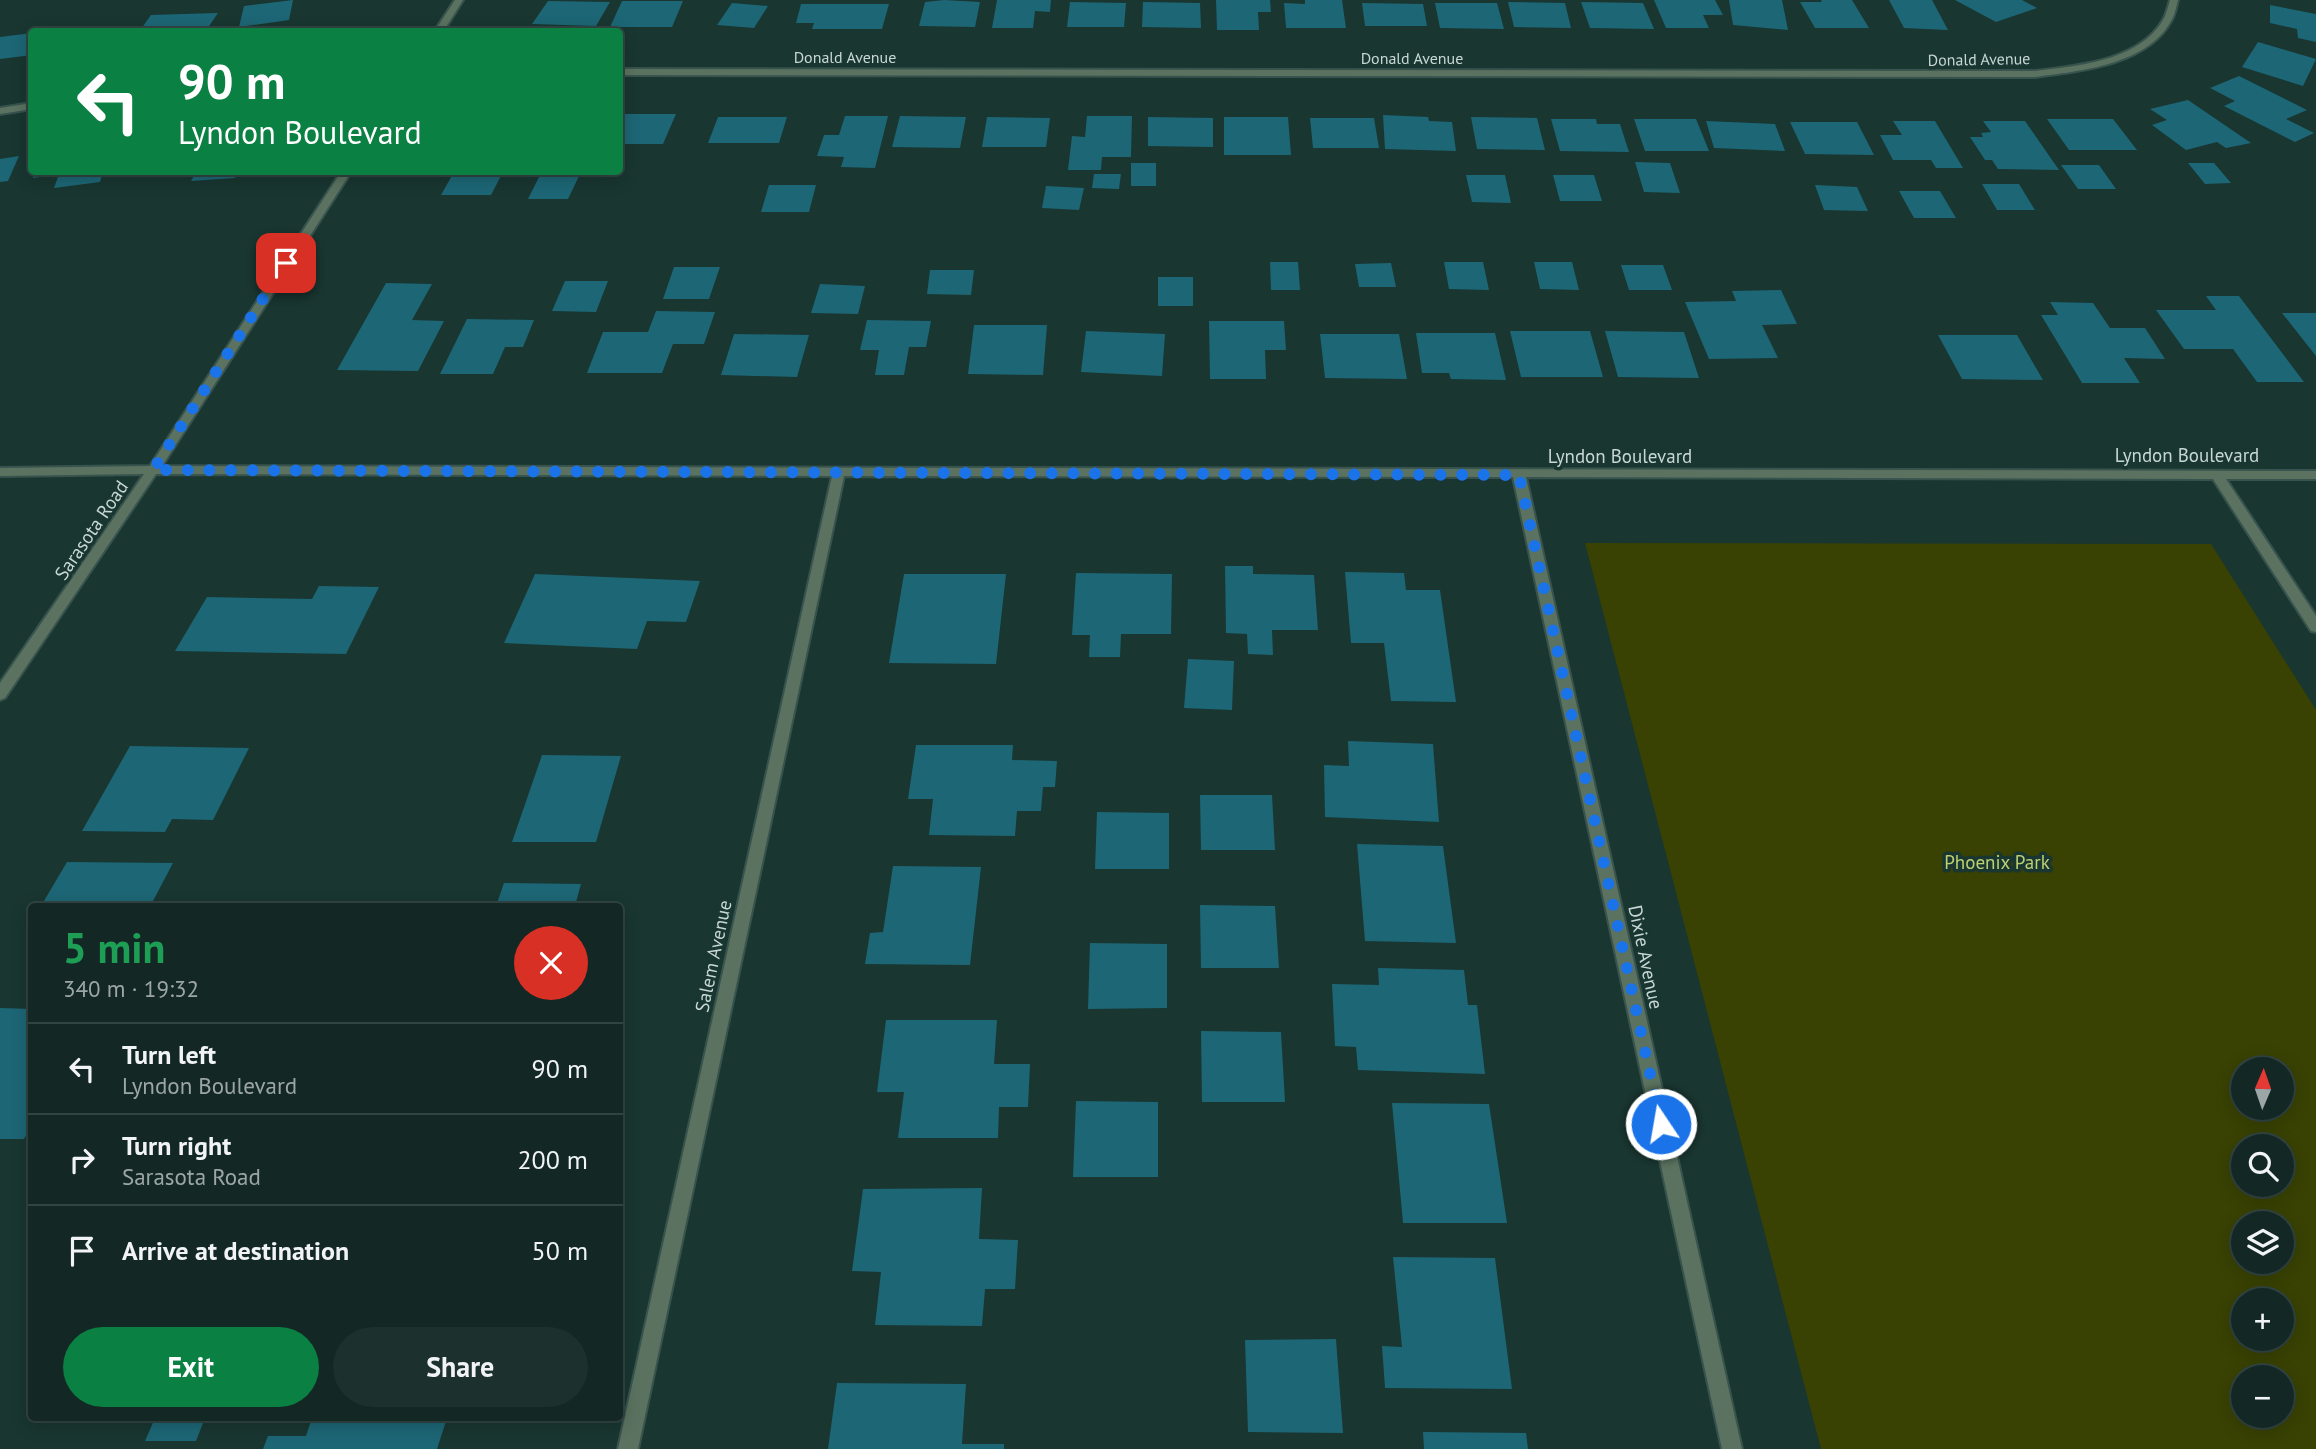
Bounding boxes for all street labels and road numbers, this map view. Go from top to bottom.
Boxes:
street label: Donald Avenue [794,47,896,67]
street label: Donald Avenue [1361,48,1463,68]
street label: Donald Avenue [1927,48,2031,70]
street label: Lyndon Boulevard [2115,443,2259,467]
street label: Lyndon Boulevard [1548,444,1692,468]
street label: Sarasota Road [49,476,133,584]
street label: Salem Avenue [689,898,737,1014]
street label: Dixie Avenue [1623,903,1669,1011]

